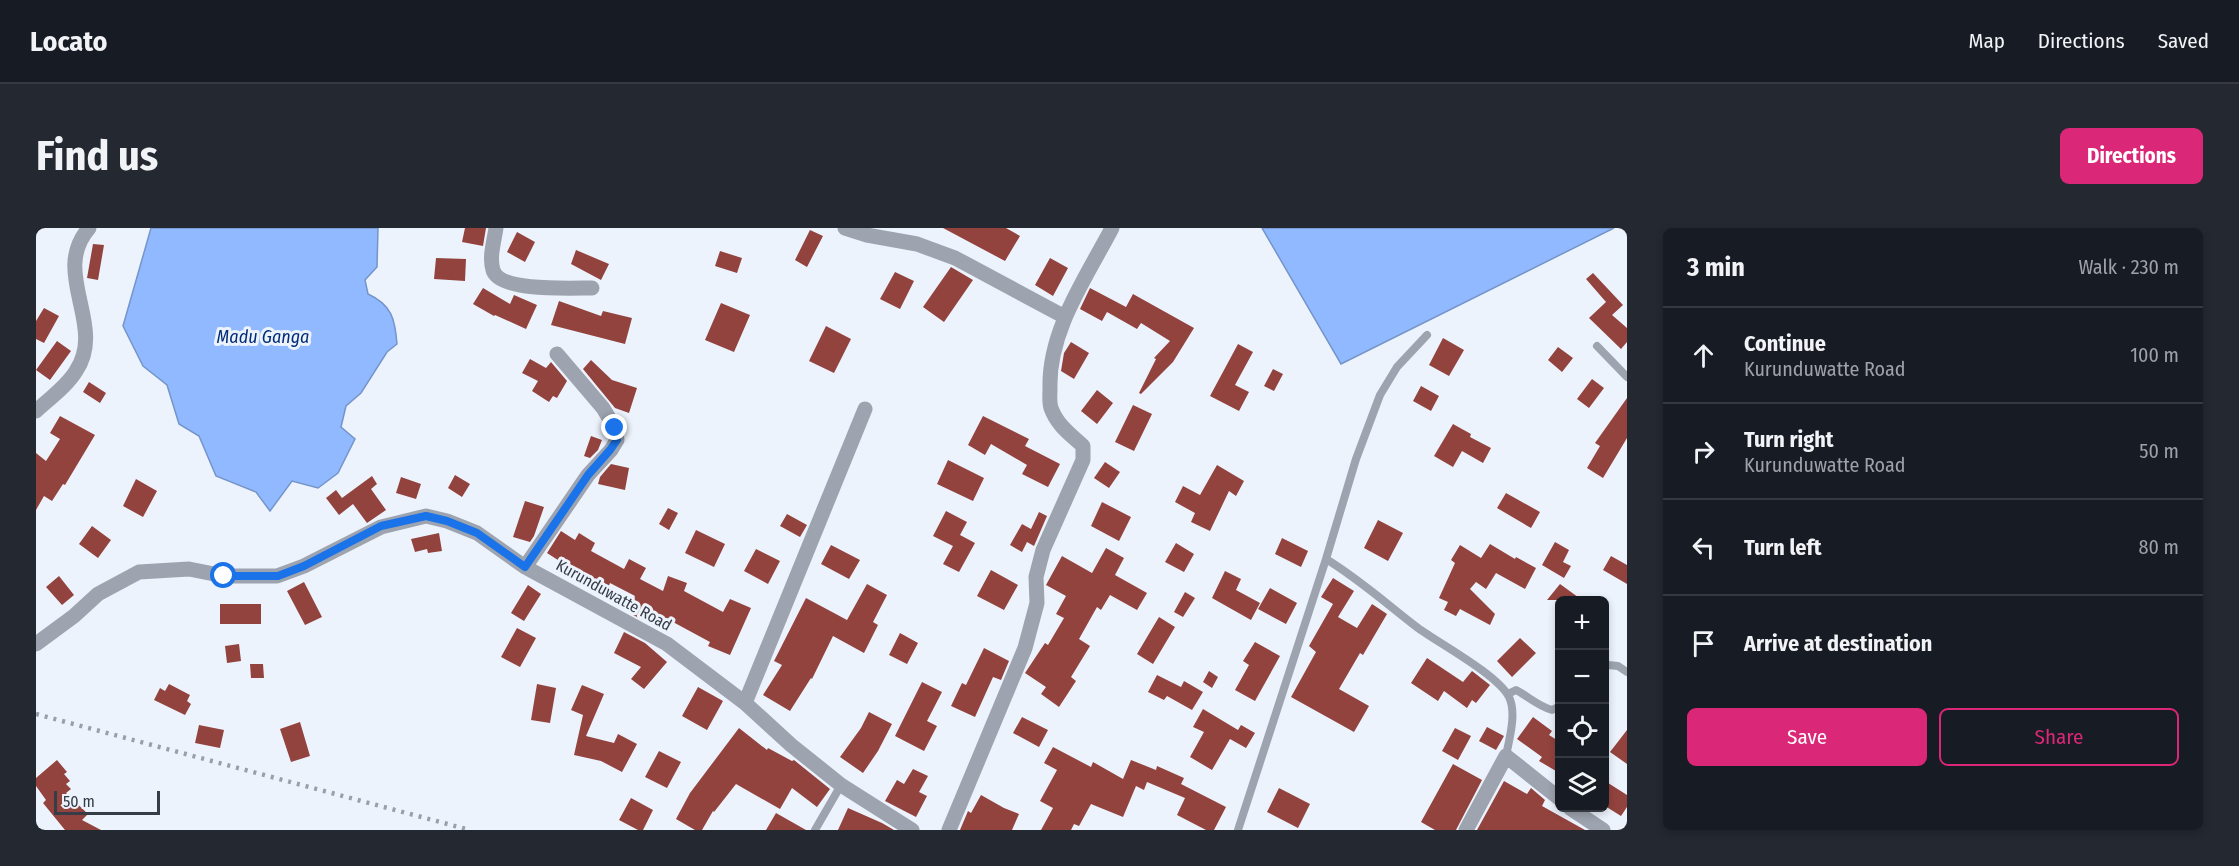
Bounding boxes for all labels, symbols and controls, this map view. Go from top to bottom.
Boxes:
text: Locato [30,25,108,58]
text: Map [1968,28,2005,54]
text: Directions [2038,28,2125,54]
text: Saved [2158,28,2209,54]
button: Directions [2060,128,2203,184]
text: Find us [36,131,158,181]
text: 3 min [1687,252,1745,283]
text: Walk · 230 m [2078,255,2179,279]
water label: Madu Ganga [217,326,309,348]
text: Continue [1744,330,1826,357]
icon: ahead [1687,339,1720,372]
text: 100 m [2130,343,2179,367]
text: Kurunduwatte Road [1744,357,1905,381]
route end [601,414,627,440]
text: Turn right [1744,426,1833,453]
icon: right [1687,435,1720,468]
text: 50 m [2139,439,2179,463]
text: Kurunduwatte Road [1744,453,1905,477]
icon: left [1687,531,1720,564]
text: Turn left [1744,534,1822,561]
text: 80 m [2139,535,2179,559]
street label: Kurunduwatte Road [553,555,675,635]
route start [210,562,236,588]
map controls [1555,596,1609,812]
button: + [1555,596,1609,650]
icon: arrive [1687,627,1720,660]
text: Arrive at destination [1744,630,1932,657]
button: − [1555,650,1609,704]
button: locate [1555,704,1609,758]
button: Save [1687,708,1927,766]
button: Share [1939,708,2179,766]
button: layers [1555,758,1609,812]
scale bar [54,788,160,816]
text: 50 m [63,792,95,811]

